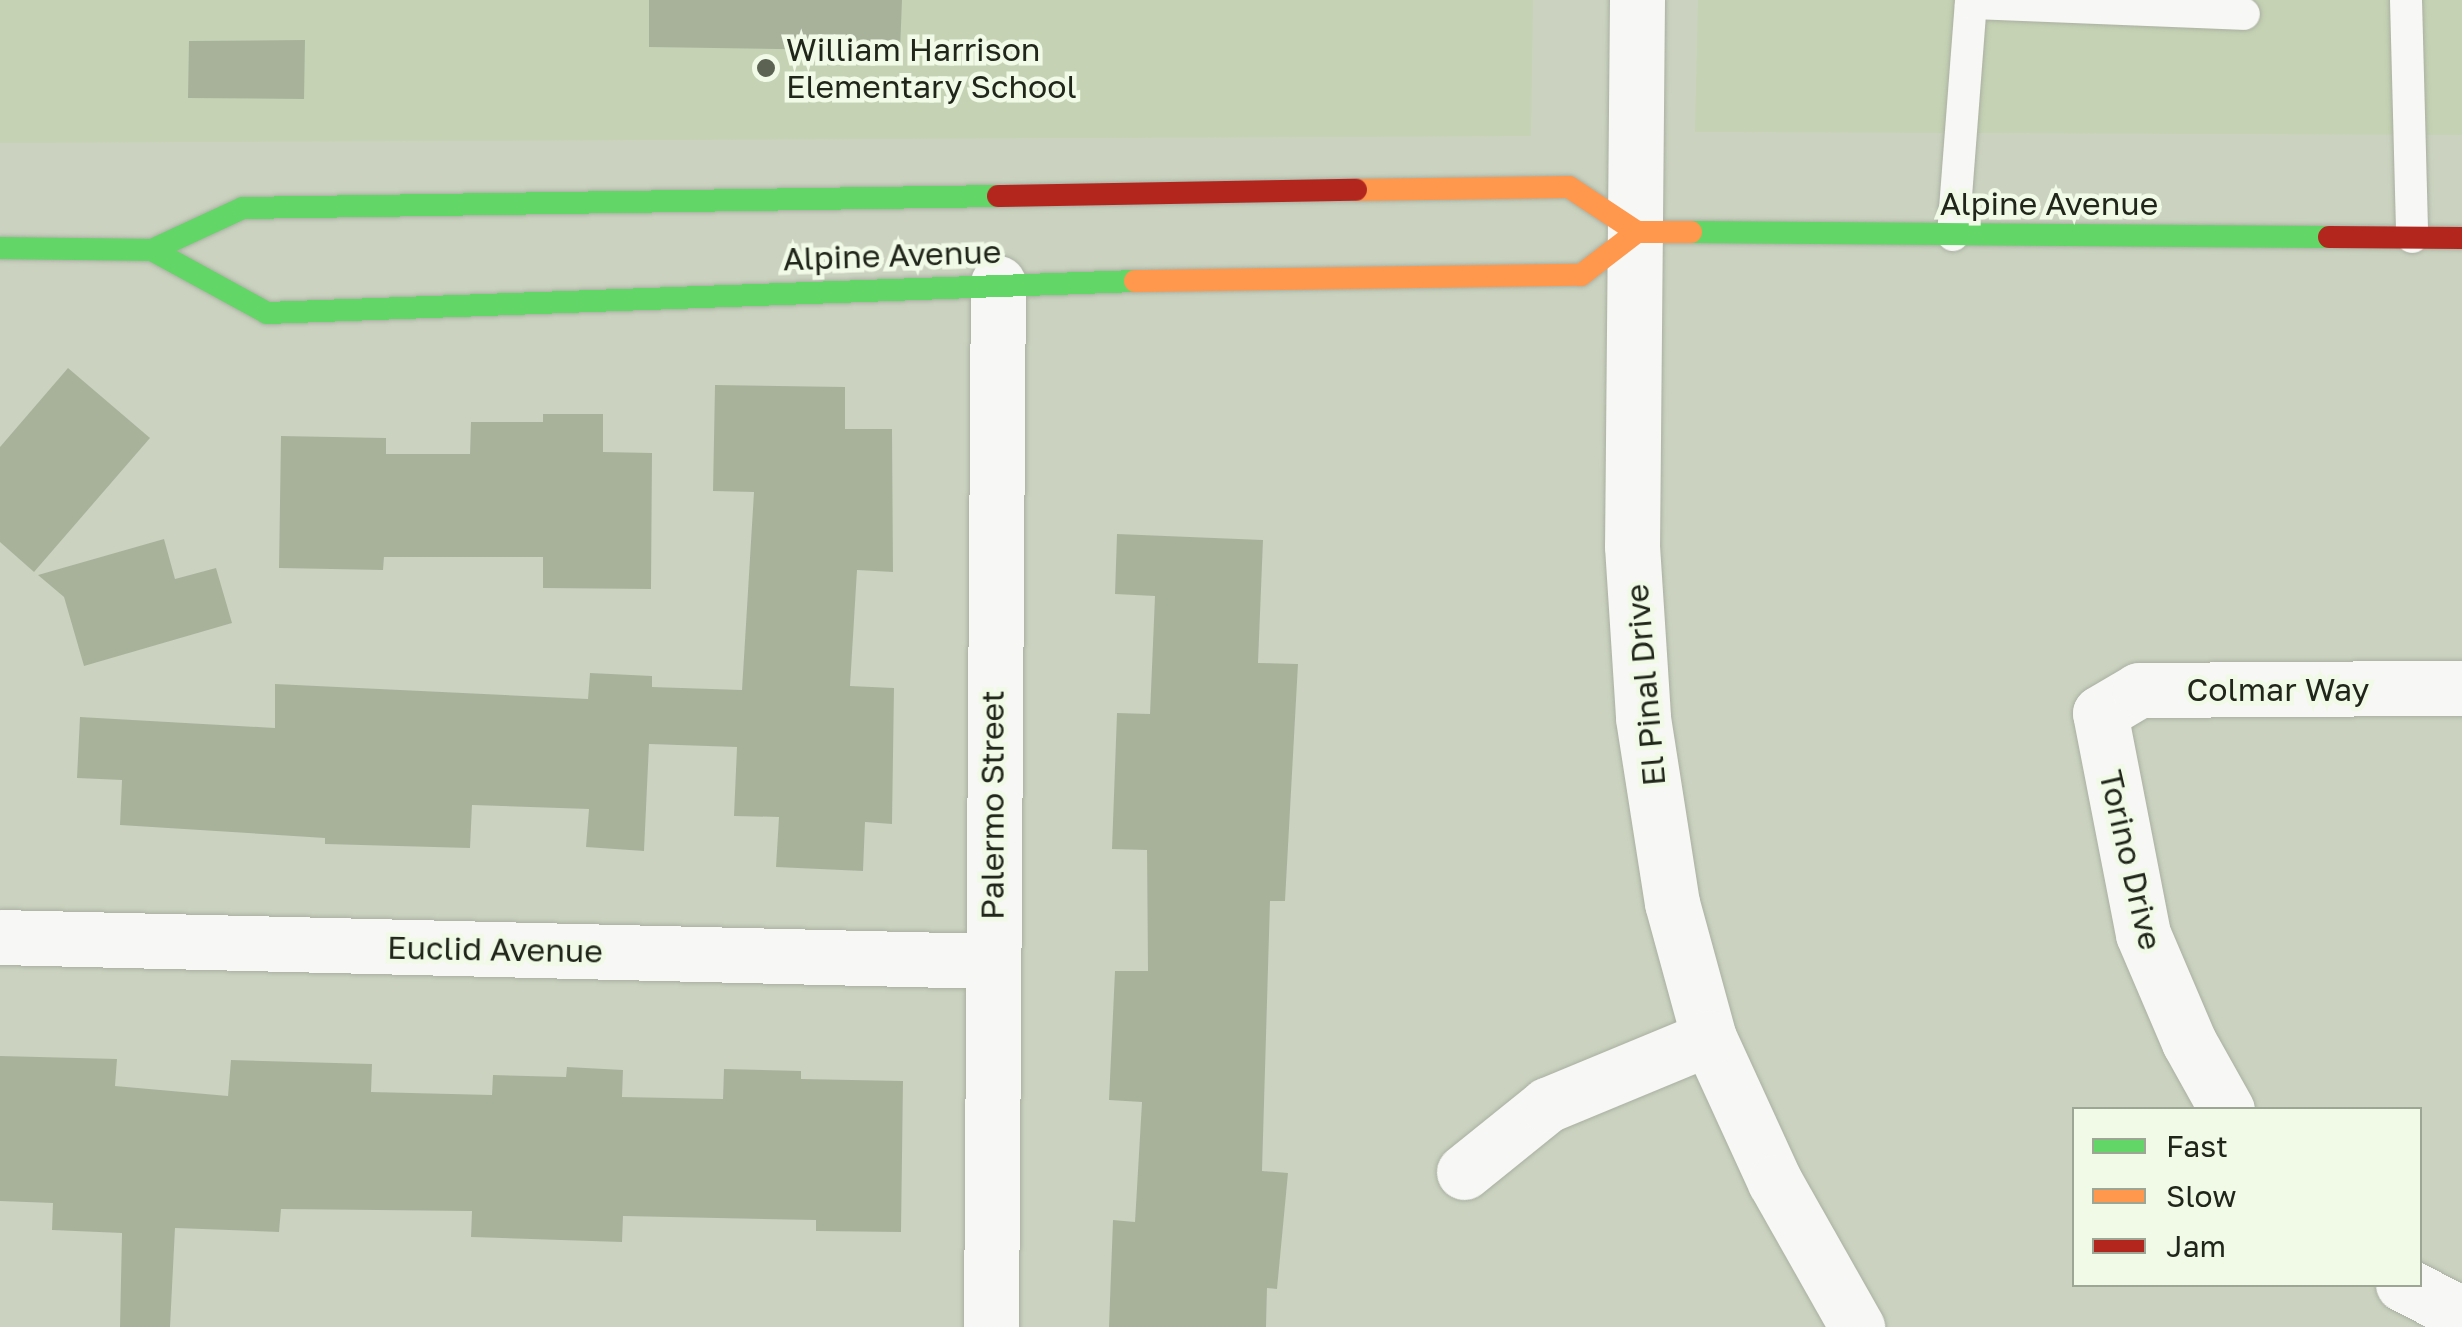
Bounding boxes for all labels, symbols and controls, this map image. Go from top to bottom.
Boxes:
place label: William Harrison Elementary School [786,31,1077,106]
marker: William Harrison Elementary School [755,57,777,79]
street label: Alpine Avenue [1940,184,2158,222]
street label: Alpine Avenue [782,232,1002,278]
street label: El Pinal Drive [1617,582,1673,788]
street label: Colmar Way [2187,670,2369,708]
street label: Palermo Street [973,690,1011,920]
street label: Torino Drive [2092,766,2170,954]
street label: Euclid Avenue [387,928,603,970]
legend [2072,1107,2422,1287]
text: Fast [2166,1128,2228,1164]
text: Slow [2166,1178,2237,1214]
text: Jam [2166,1228,2226,1264]

